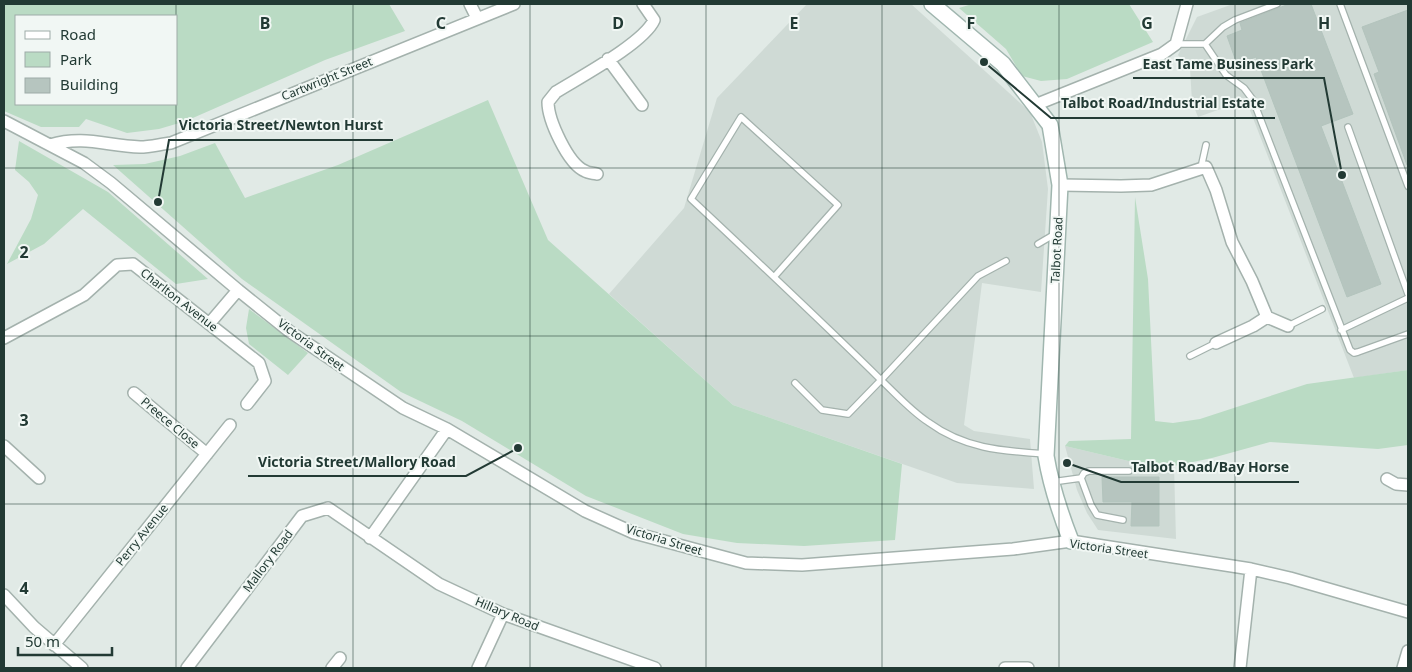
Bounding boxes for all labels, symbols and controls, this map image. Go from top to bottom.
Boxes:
text: B [260,12,270,34]
text: C [436,12,446,34]
text: D [612,12,624,34]
text: E [790,12,799,34]
text: F [967,12,975,34]
text: G [1141,12,1153,34]
text: H [1318,12,1330,34]
legend [15,15,178,105]
text: Road [60,24,96,44]
text: Park [60,49,92,69]
callout: East Tame Business Park [1133,49,1324,78]
street label: Cartwright Street [279,52,376,105]
text: East Tame Business Park [1143,54,1314,73]
text: Building [60,74,118,94]
callout: Talbot Road/Industrial Estate [1051,89,1275,118]
text: Talbot Road/Industrial Estate [1061,93,1265,112]
callout: Victoria Street/Newton Hurst [169,111,393,140]
text: Victoria Street/Newton Hurst [179,115,383,134]
street label: Talbot Road [1046,216,1067,284]
text: 2 [19,241,29,263]
street label: Charlton Avenue [137,264,222,335]
street label: Victoria Street [274,314,349,375]
street label: Preece Close [137,393,203,452]
text: 3 [19,409,29,431]
callout: Victoria Street/Mallory Road [248,447,466,476]
text: Victoria Street/Mallory Road [258,452,456,471]
callout: Talbot Road/Bay Horse [1121,453,1299,482]
text: Talbot Road/Bay Horse [1131,457,1289,476]
street label: Perry Avenue [111,500,172,569]
street label: Victoria Street [624,520,705,559]
street label: Mallory Road [239,526,297,595]
street label: Victoria Street [1069,535,1150,563]
text: 4 [19,577,29,599]
street label: Hillary Road [473,592,542,635]
scale bar [18,624,111,656]
text: 50 m [25,631,60,651]

